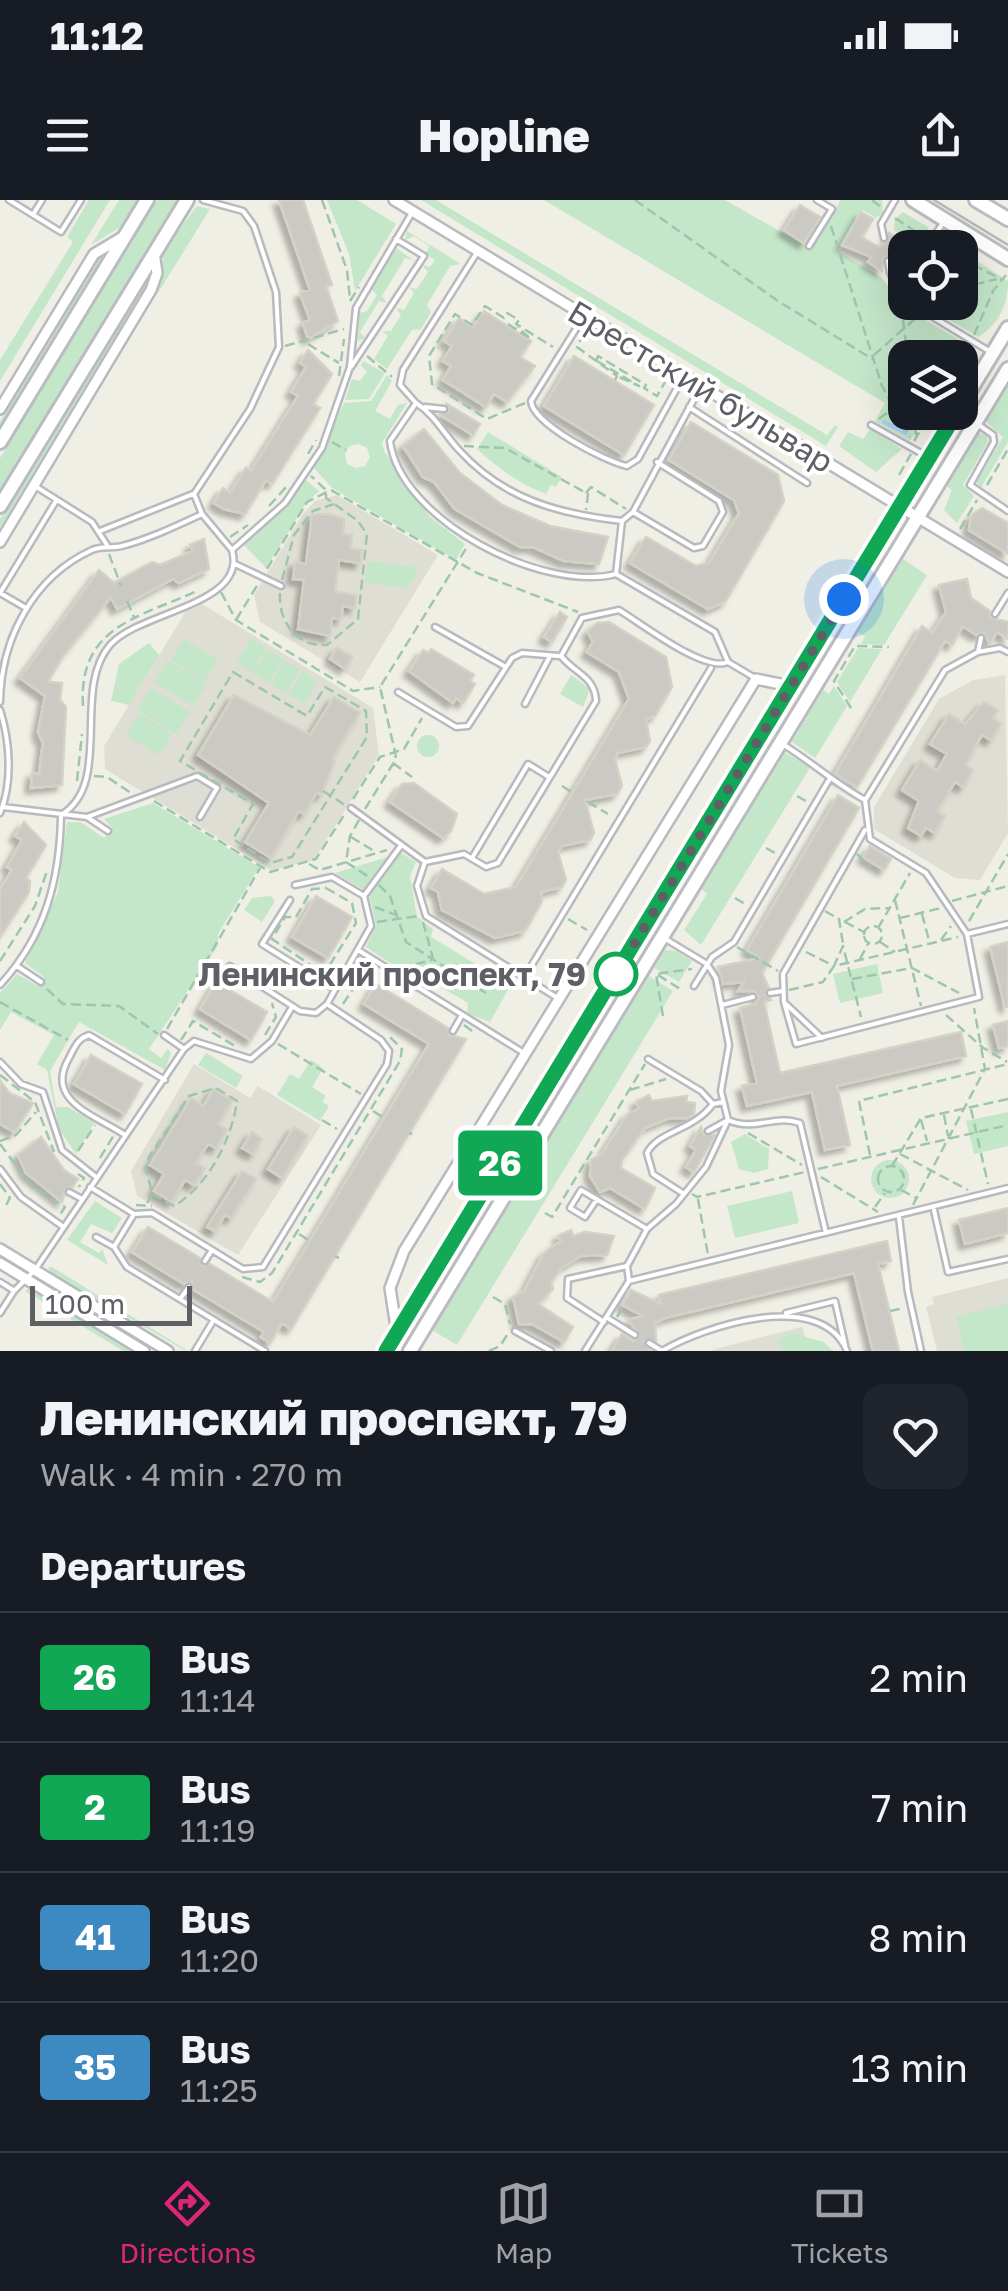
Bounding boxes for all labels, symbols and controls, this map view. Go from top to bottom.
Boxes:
text: 11:12 [50,13,144,58]
icon: menu [40,108,95,163]
text: Hopline [418,108,590,162]
icon: share [913,108,968,163]
map controls [888,230,978,430]
button: locate [888,230,978,320]
street label: Брестский бульвар [562,292,840,480]
button: layers [888,340,978,430]
your location [819,574,869,624]
marker: Ленинский проспект, 79 [595,953,637,995]
place label: Ленинский проспект, 79 [198,955,586,993]
line badge: 26 [455,1130,545,1196]
text: 26 [478,1142,522,1184]
scale bar [30,1281,192,1326]
text: 100 m [45,1287,125,1320]
button: heart [863,1384,968,1489]
text: Ленинский проспект, 79 [40,1388,628,1446]
text: Walk · 4 min · 270 m [40,1455,343,1493]
text: Departures [40,1543,246,1588]
text: Bus [180,1636,251,1681]
text: 2 min [869,1655,968,1700]
text: 26 [73,1656,117,1698]
text: 11:14 [180,1681,256,1719]
text: Bus [180,1766,251,1811]
text: 7 min [871,1785,968,1830]
text: 2 [84,1786,106,1828]
text: 11:19 [180,1811,256,1849]
text: Bus [180,1896,251,1941]
text: 8 min [868,1915,968,1960]
text: 41 [75,1916,115,1958]
text: 11:20 [180,1941,259,1979]
text: Bus [180,2026,251,2071]
text: 13 min [851,2045,968,2090]
text: 35 [74,2046,116,2088]
text: 11:25 [180,2071,258,2109]
tab: Directions [119,2176,256,2269]
tab: Map [495,2176,552,2269]
tab: Tickets [791,2176,889,2269]

